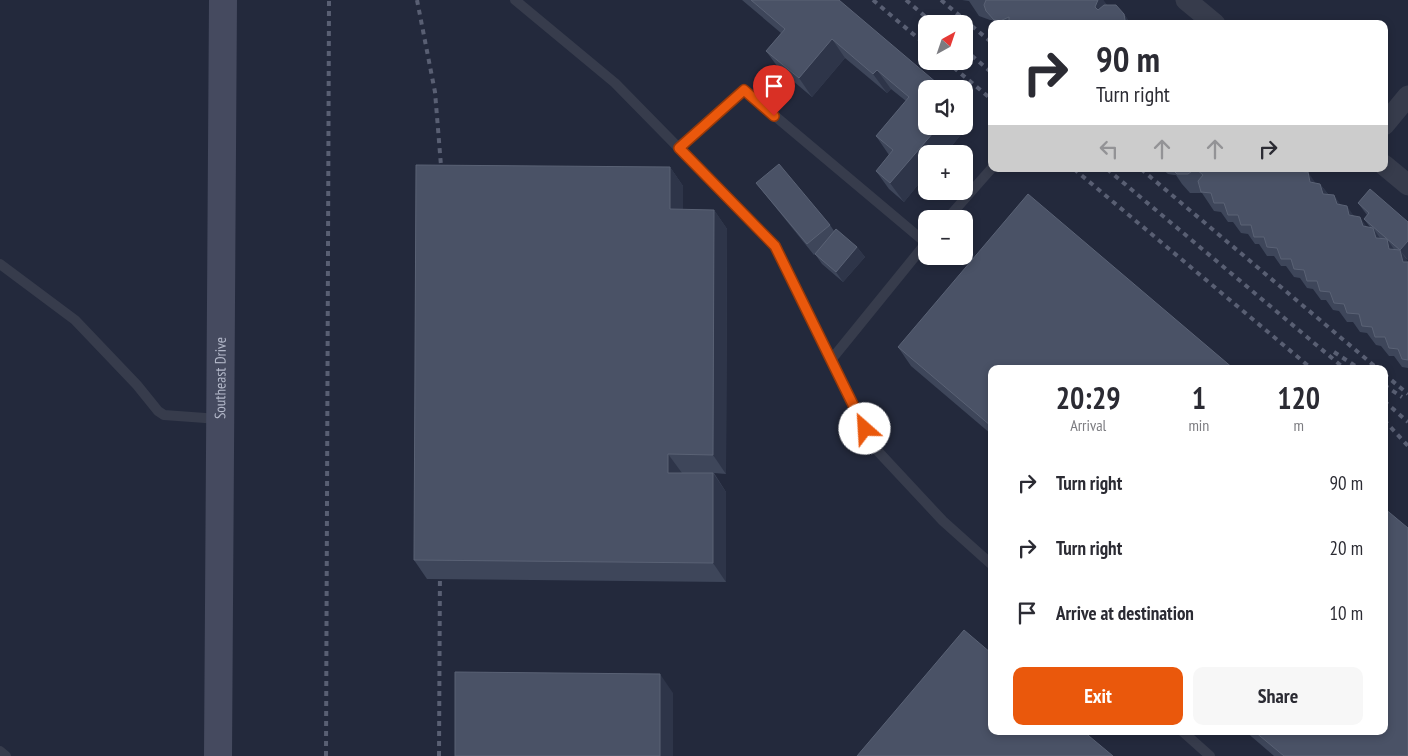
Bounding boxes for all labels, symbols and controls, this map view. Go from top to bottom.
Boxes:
north arrow [918,15,972,70]
map controls [918,15,973,265]
text: 90 m [1096,36,1160,82]
icon: right [1013,40,1078,105]
pin [753,65,795,116]
icon: arrive [760,72,788,100]
button: sound [918,80,973,135]
text: Turn right [1096,80,1170,108]
icon: left [1095,135,1123,163]
icon: ahead [1148,135,1176,163]
icon: ahead [1201,135,1229,163]
icon: right [1254,135,1282,163]
button: + [918,145,973,200]
button: − [918,210,973,265]
street label: Southeast Drive [210,337,230,419]
text: 20:29 [1056,378,1121,417]
text: 1 [1192,378,1206,417]
text: 120 [1277,378,1320,417]
position arrow [838,402,890,454]
text: Arrival [1070,415,1106,435]
text: min [1188,415,1209,435]
text: m [1293,415,1304,435]
icon: right [1013,469,1041,497]
text: Turn right [1056,471,1122,495]
text: 90 m [1330,471,1363,495]
icon: right [1013,534,1041,562]
text: Turn right [1056,536,1122,560]
text: 20 m [1330,536,1363,560]
icon: arrive [1013,599,1041,627]
text: Arrive at destination [1056,601,1194,625]
text: 10 m [1330,601,1363,625]
button: Exit [1013,667,1183,725]
button: Share [1193,667,1363,725]

